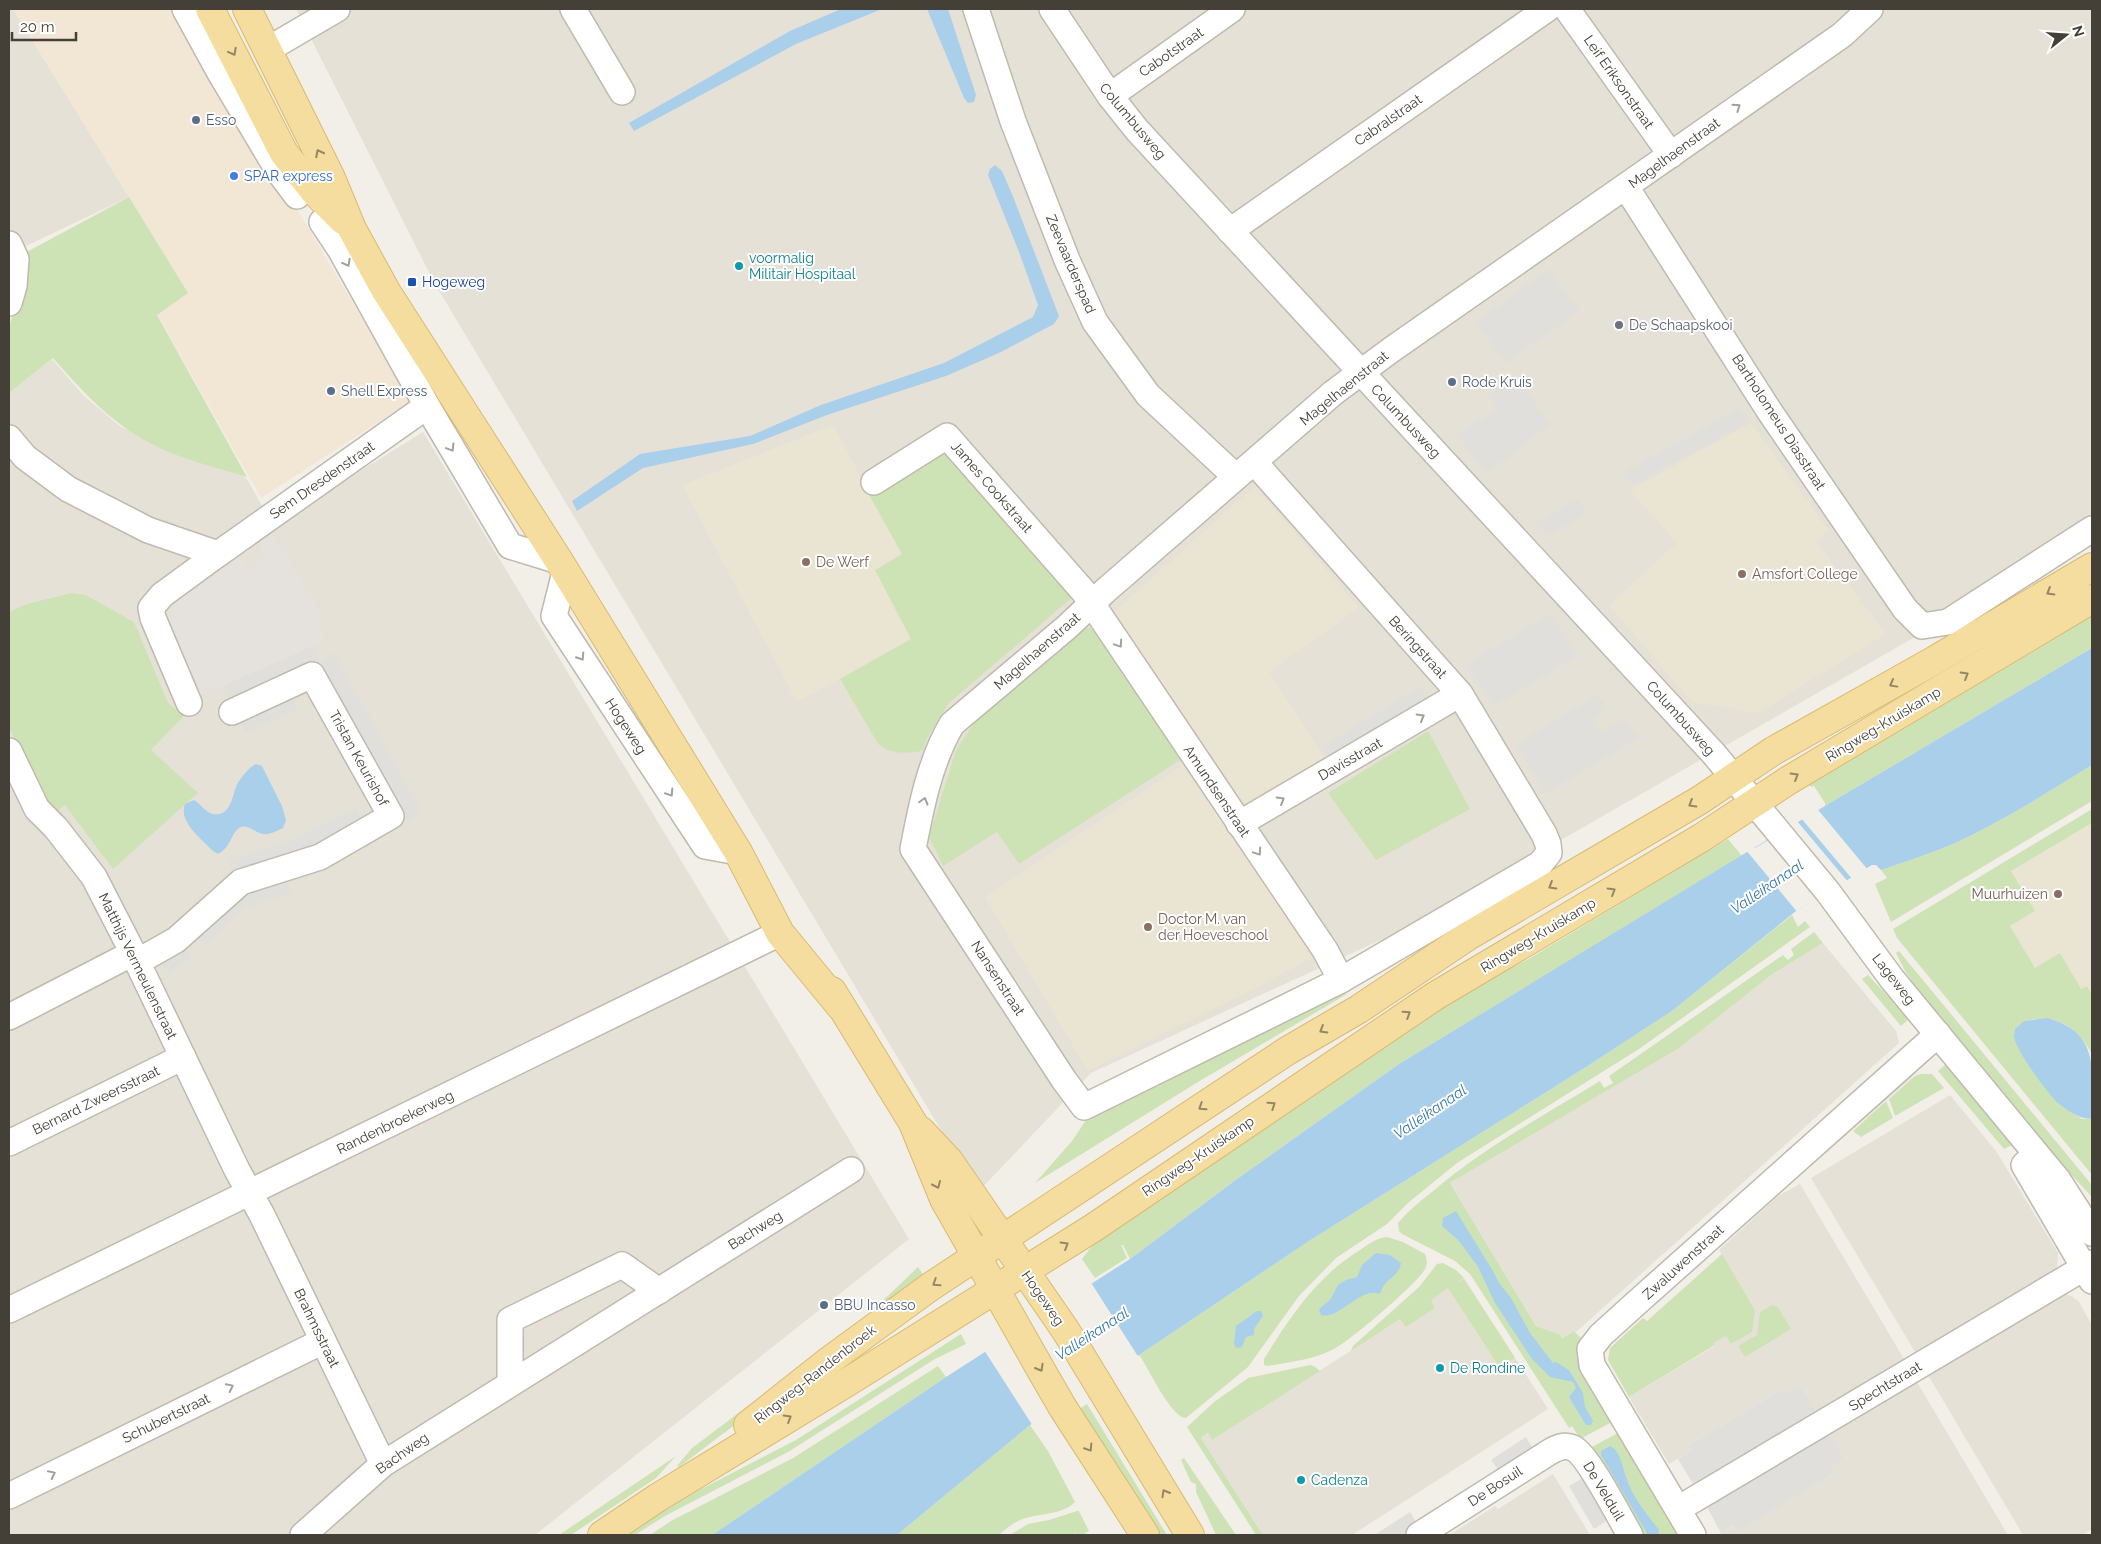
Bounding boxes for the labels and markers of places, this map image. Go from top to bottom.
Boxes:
place label: Esso [206,112,236,128]
marker: Esso [190,114,202,126]
place label: SPAR express [244,168,333,184]
marker: SPAR express [228,170,240,182]
place label: voormalig Militair Hospitaal [749,250,856,282]
marker: voormalig Militair Hospitaal [733,260,745,272]
place label: Hogeweg [422,274,485,290]
marker: Hogeweg [406,276,418,288]
place label: De Schaapskooi [1629,317,1733,333]
marker: De Schaapskooi [1613,319,1625,331]
place label: Rode Kruis [1462,374,1532,390]
marker: Rode Kruis [1446,376,1458,388]
place label: Shell Express [341,383,428,399]
marker: Shell Express [325,385,337,397]
place label: De Werf [816,554,870,570]
marker: De Werf [800,556,812,568]
place label: Amsfort College [1752,566,1858,582]
marker: Amsfort College [1736,568,1748,580]
place label: Muurhuizen [1972,886,2048,902]
marker: Muurhuizen [2052,888,2064,900]
place label: Doctor M. van der Hoeveschool [1158,911,1268,943]
marker: Doctor M. van der Hoeveschool [1142,921,1154,933]
place label: BBU Incasso [834,1297,916,1313]
marker: BBU Incasso [818,1299,830,1311]
place label: De Rondine [1450,1360,1525,1376]
marker: De Rondine [1434,1362,1446,1374]
place label: Cadenza [1311,1472,1368,1488]
marker: Cadenza [1295,1474,1307,1486]

